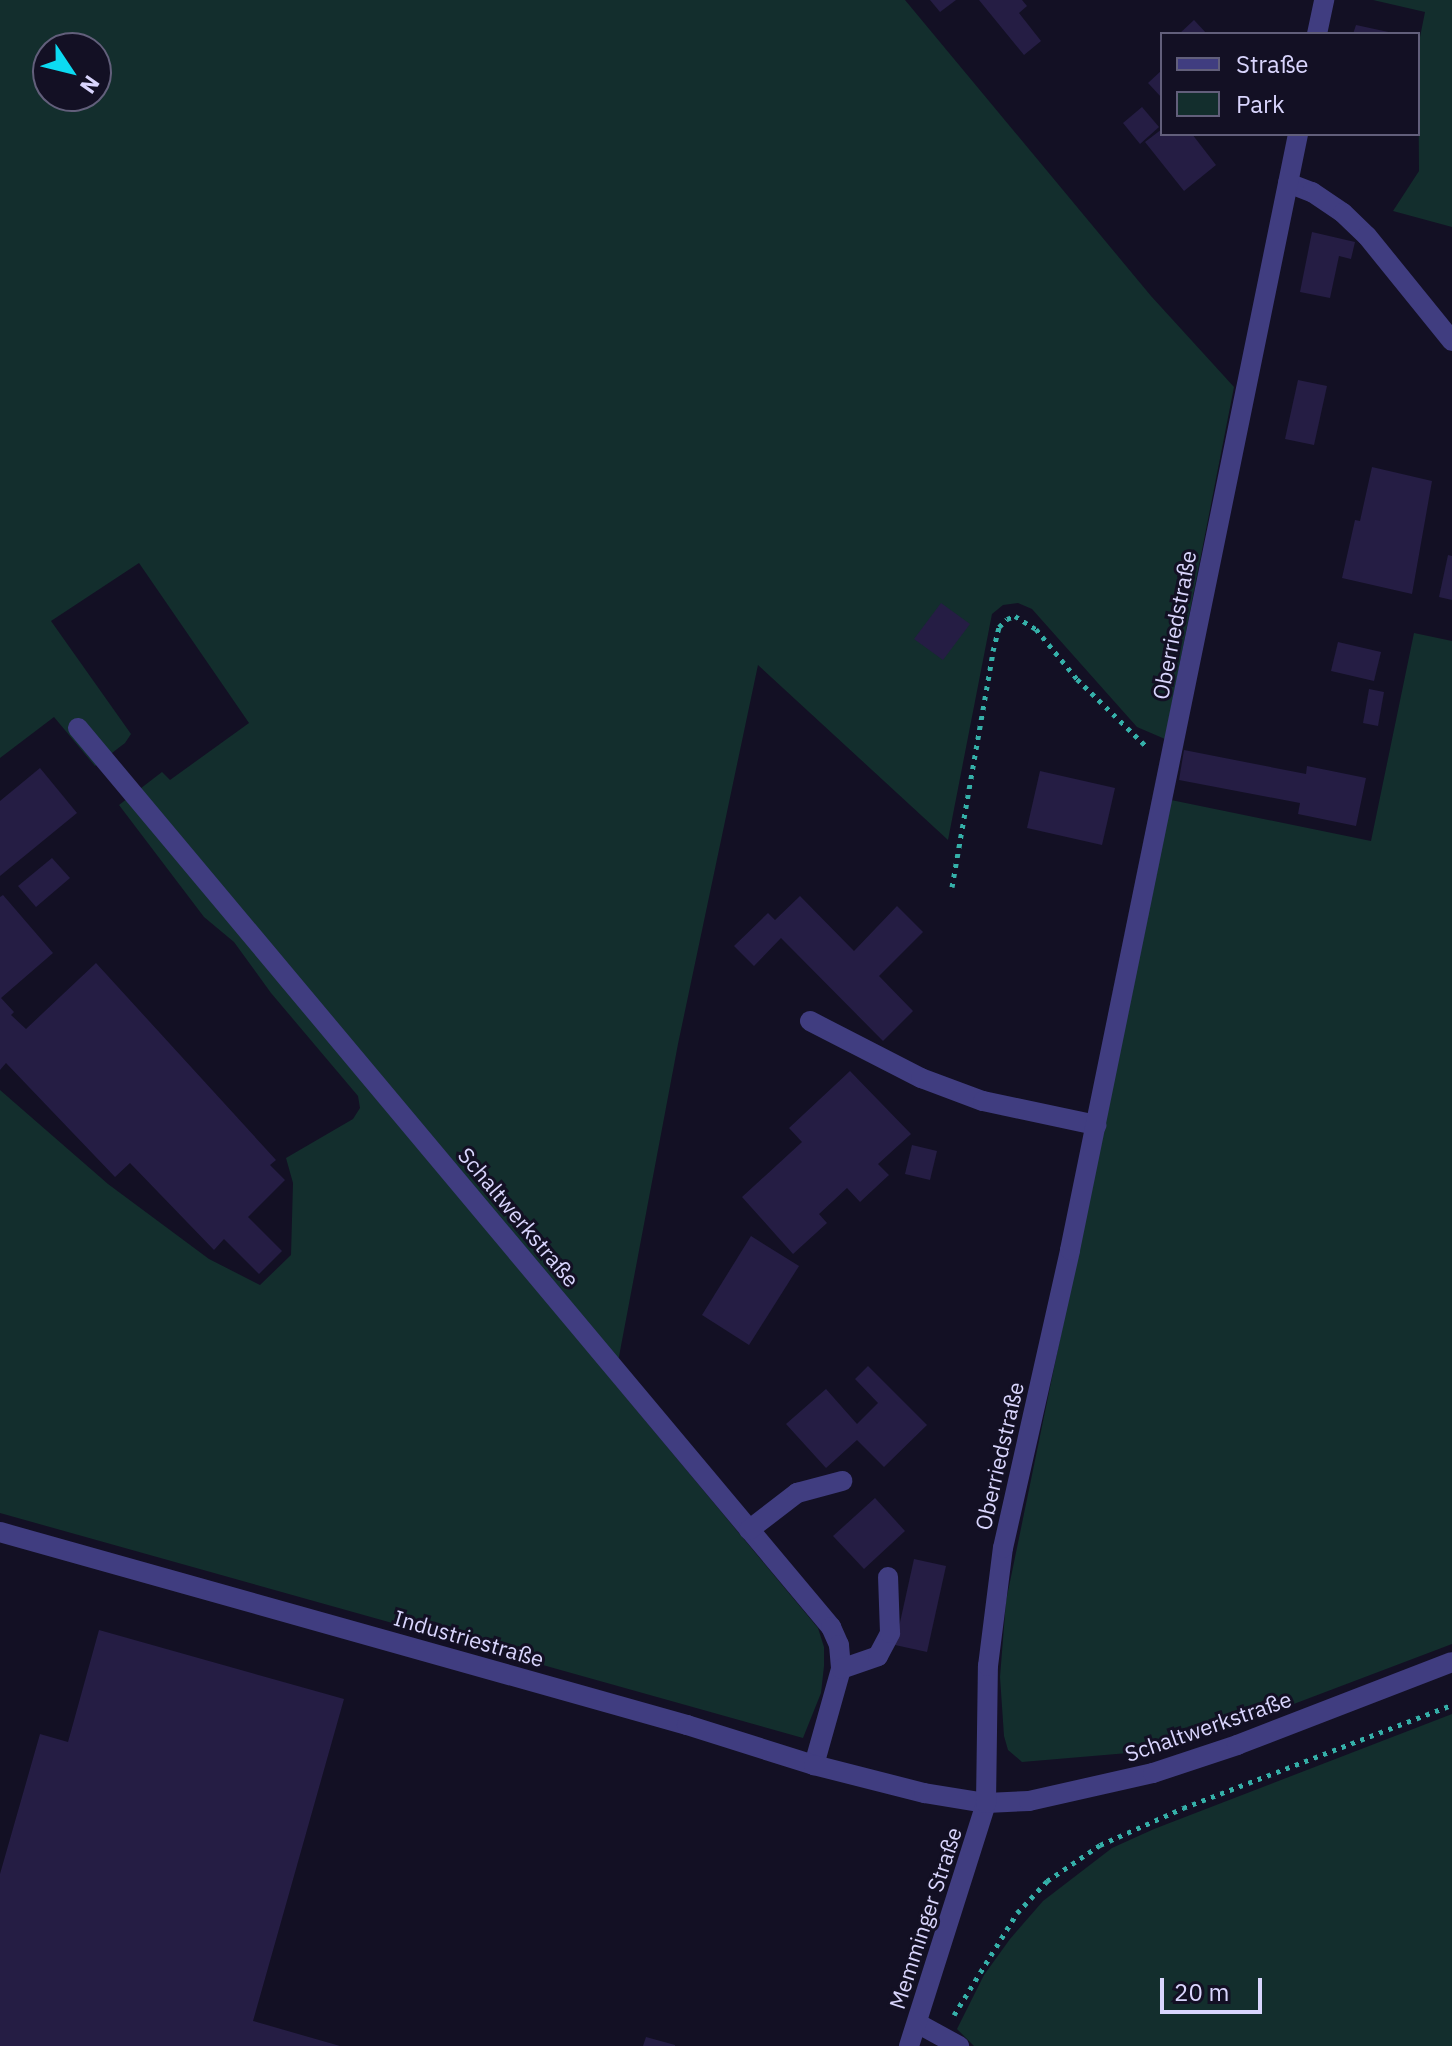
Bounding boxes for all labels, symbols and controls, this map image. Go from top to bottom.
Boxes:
north arrow [32,32,112,112]
legend [1160,32,1420,136]
text: Straße [1236,48,1308,80]
text: N [74,70,107,100]
text: Park [1236,88,1285,120]
street label: Oberriedstraße [1147,548,1201,702]
street label: Schaltwerkstraße [453,1142,585,1292]
street label: Oberriedstraße [969,1379,1029,1533]
street label: Industriestraße [391,1604,547,1672]
street label: Schaltwerkstraße [1121,1685,1295,1767]
street label: Memminger Straße [883,1824,967,2012]
scale bar [1164,1962,1266,2012]
text: 20 m [1174,1976,1229,2008]

